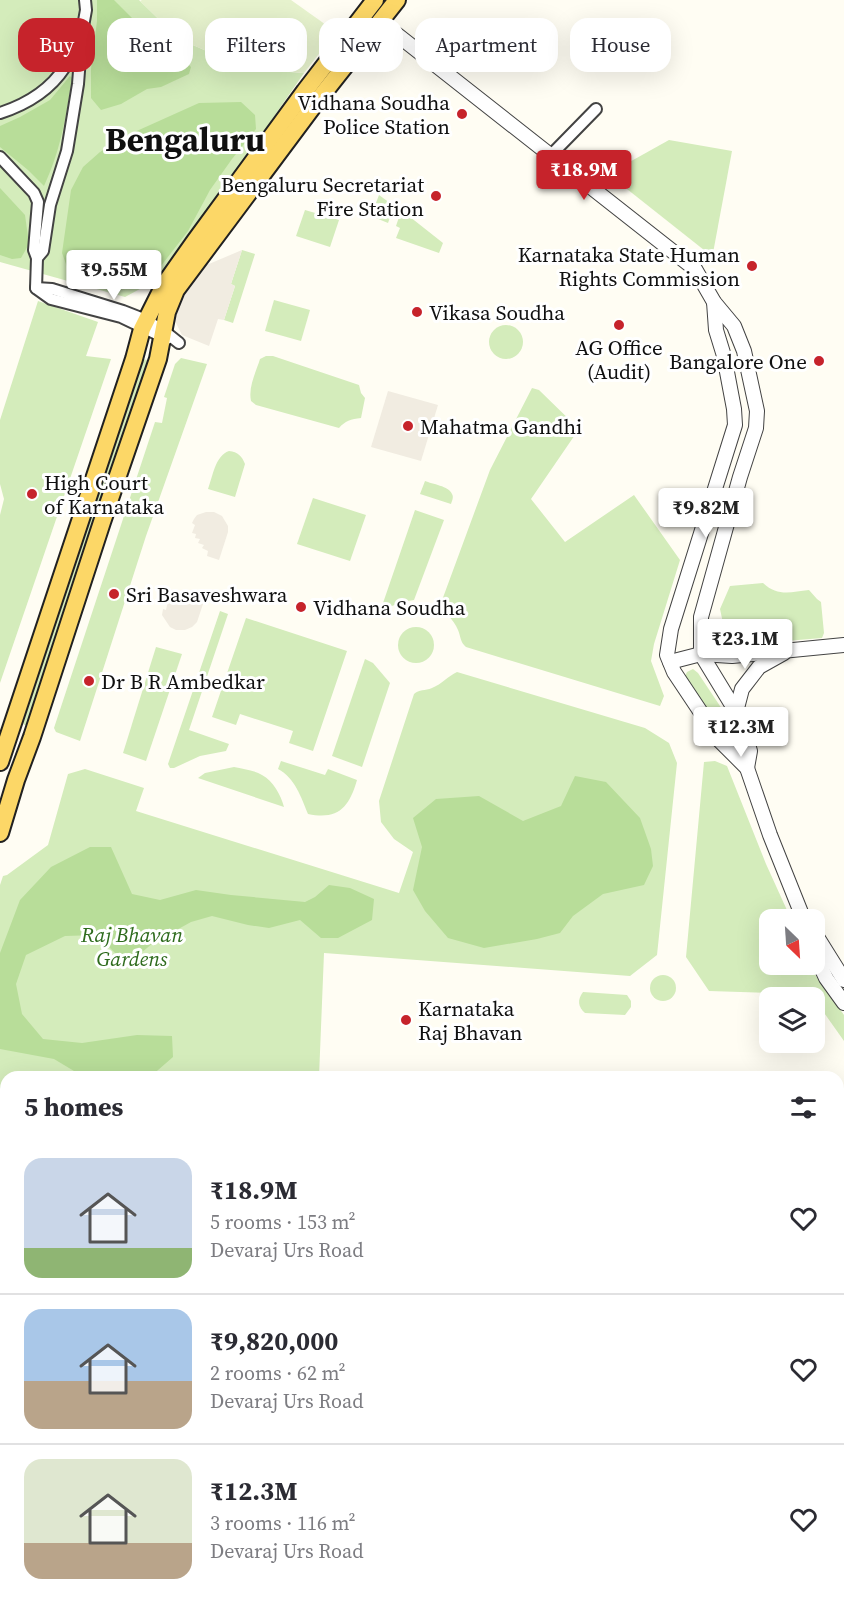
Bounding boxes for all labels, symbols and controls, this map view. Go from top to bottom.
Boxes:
chip: Buy [18,18,95,72]
chip: Rent [107,18,193,72]
chip: Filters [205,18,307,72]
chip: New [319,18,403,72]
chip: Apartment [415,18,558,72]
chip: House [570,18,671,72]
place label: Vidhana Soudha Police Station [297,88,450,141]
marker: Vidhana Soudha Police Station [455,107,469,121]
district label: Bengaluru [105,117,265,162]
pin: ₹18.9M [535,150,633,201]
text: ₹18.9M [550,155,618,183]
place label: Bengaluru Secretariat Fire Station [221,170,424,223]
marker: Bengaluru Secretariat Fire Station [429,189,443,203]
place label: Karnataka State Human Rights Commission [518,240,740,293]
pin: ₹9.55M [65,250,163,301]
text: ₹9.55M [80,255,148,283]
marker: Karnataka State Human Rights Commission [745,259,759,273]
place label: Vikasa Soudha [429,298,565,327]
marker: Vikasa Soudha [410,305,424,319]
marker: AG Office (Audit) [612,318,626,332]
place label: AG Office (Audit) [575,333,663,386]
place label: Bangalore One [669,347,807,376]
marker: Bangalore One [812,354,826,368]
place label: Mahatma Gandhi [420,412,582,441]
marker: Mahatma Gandhi [401,419,415,433]
place label: High Court of Karnataka [44,468,165,521]
marker: High Court of Karnataka [25,487,39,501]
pin: ₹9.82M [657,488,755,539]
text: ₹9.82M [672,493,740,521]
place label: Sri Basaveshwara [126,580,288,609]
marker: Sri Basaveshwara [107,587,121,601]
place label: Vidhana Soudha [313,593,466,622]
marker: Vidhana Soudha [294,600,308,614]
pin: ₹23.1M [696,619,794,670]
text: ₹23.1M [711,624,779,652]
place label: Dr B R Ambedkar [101,667,265,696]
marker: Dr B R Ambedkar [82,674,96,688]
pin: ₹12.3M [692,707,790,758]
text: ₹12.3M [707,712,775,740]
north arrow [759,909,825,975]
map controls [759,909,825,1053]
park label: Raj Bhavan Gardens [80,920,183,973]
button: layers [759,987,825,1053]
place label: Karnataka Raj Bhavan [418,994,523,1047]
marker: Karnataka Raj Bhavan [399,1013,413,1027]
text: 5 homes [24,1089,123,1125]
icon: filters [787,1091,820,1124]
text: ₹18.9M [210,1172,297,1208]
icon: home [72,1182,144,1254]
icon: heart [787,1202,820,1235]
text: 5 rooms · 153 m² [210,1208,356,1236]
text: Devaraj Urs Road [210,1236,364,1264]
text: ₹9,820,000 [210,1323,338,1359]
icon: home [72,1333,144,1405]
icon: heart [787,1353,820,1386]
text: 2 rooms · 62 m² [210,1359,346,1387]
text: Devaraj Urs Road [210,1387,364,1415]
text: ₹12.3M [210,1473,297,1509]
icon: home [72,1483,144,1555]
icon: heart [787,1503,820,1536]
text: 3 rooms · 116 m² [210,1509,356,1537]
text: Devaraj Urs Road [210,1537,364,1565]

